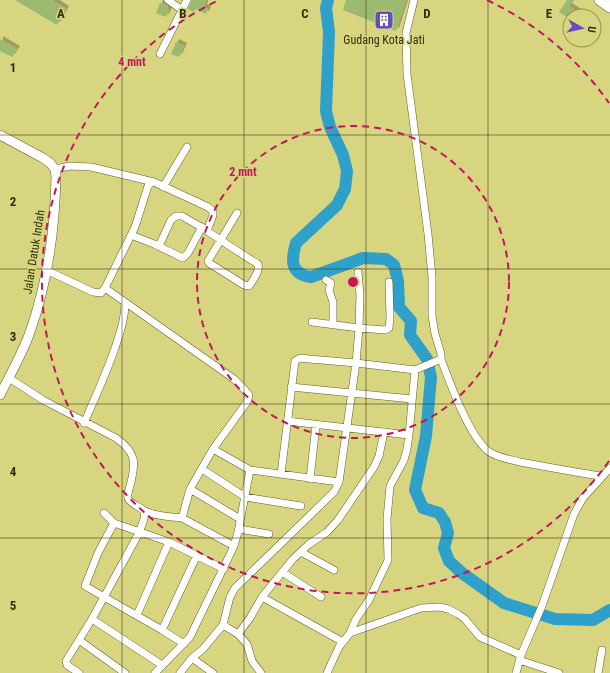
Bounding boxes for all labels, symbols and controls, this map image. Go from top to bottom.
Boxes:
text: A [57,6,65,21]
text: B [179,6,187,21]
text: C [301,6,309,21]
text: D [423,6,431,21]
text: E [546,6,553,21]
north arrow [562,8,602,48]
building icon: Gudang Kota Jati [373,9,395,31]
text: U [585,25,598,33]
place label: Gudang Kota Jati [343,33,425,47]
text: 4 mnt [118,55,146,69]
text: 1 [10,60,16,75]
text: 2 mnt [229,165,257,179]
text: 2 [10,194,17,209]
street label: Jalan Datuk Indah [20,209,48,295]
centre of rings [346,275,360,289]
text: 3 [10,329,16,344]
text: 4 [10,464,17,479]
text: 5 [10,598,17,613]

